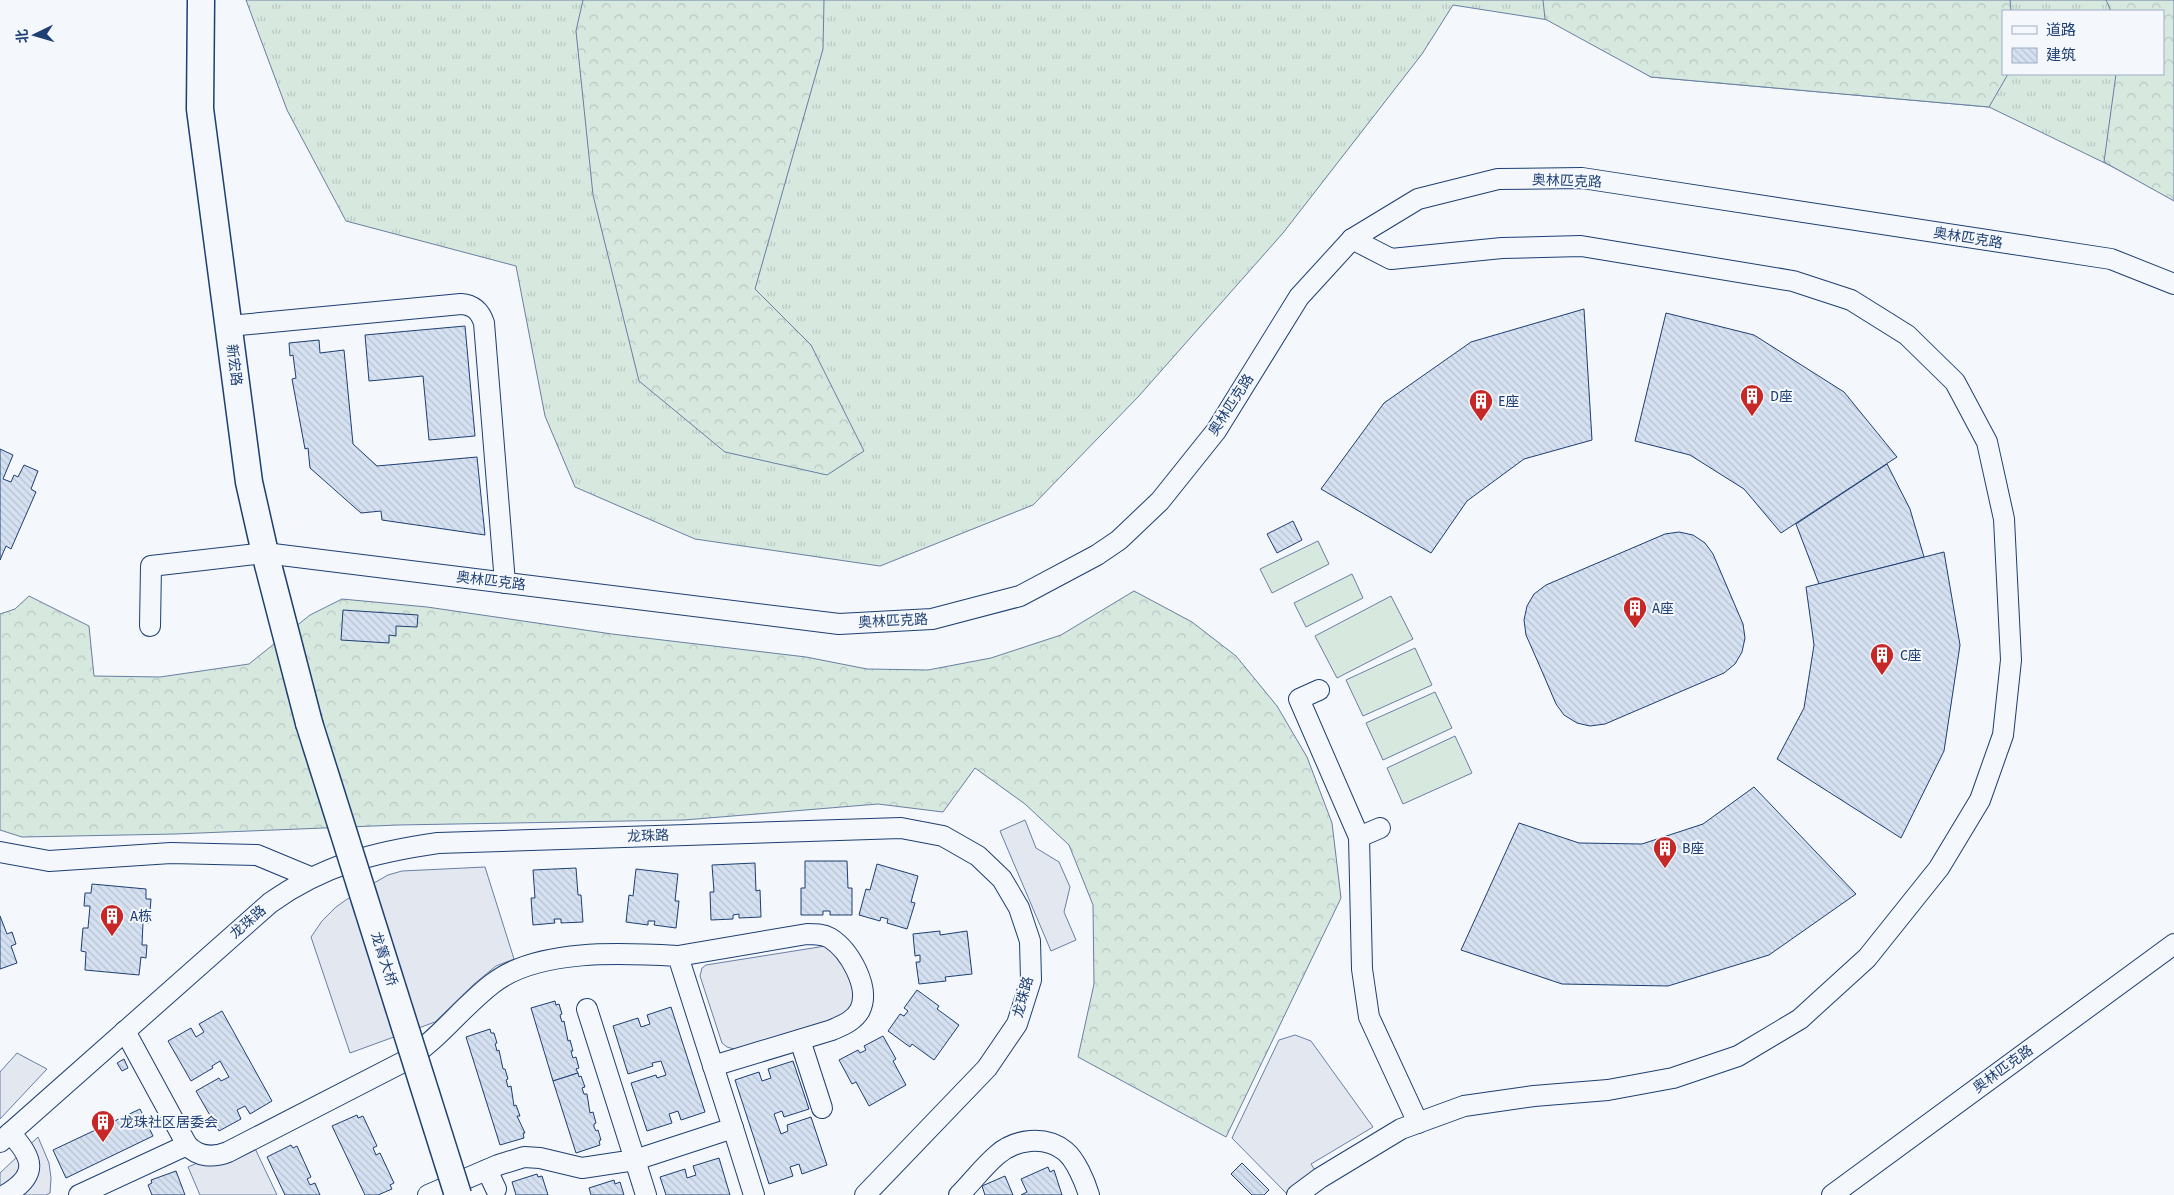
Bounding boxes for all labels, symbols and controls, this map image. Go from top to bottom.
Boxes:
north arrow [10,10,60,60]
legend [2002,10,2164,75]
text: 道路 [2046,21,2076,39]
text: 北 [13,28,32,44]
text: 建筑 [2046,46,2076,64]
street label: 奥林匹克路 [1532,171,1602,191]
street label: 奥林匹克路 [1932,224,2004,252]
street label: 新宏路 [223,343,245,387]
street label: 奥林匹克路 [1205,371,1257,439]
building icon: D座 [1739,383,1765,417]
building icon: E座 [1468,388,1494,422]
place label: D座 [1770,388,1793,405]
place label: E座 [1498,393,1520,410]
street label: 奥林匹克路 [455,568,527,594]
building icon: A座 [1622,595,1648,629]
place label: A座 [1652,600,1674,617]
street label: 奥林匹克路 [858,611,928,631]
building icon: C座 [1869,642,1895,676]
place label: C座 [1900,647,1922,664]
street label: 龙珠路 [627,827,669,845]
building icon: B座 [1652,835,1678,869]
place label: B座 [1682,840,1705,857]
street label: 龙珠路 [227,902,269,942]
building icon: A栋 [99,903,125,937]
place label: A栋 [130,908,152,925]
street label: 龙箐大桥 [367,930,401,988]
street label: 龙珠路 [1009,975,1037,1019]
street label: 奥林匹克路 [1970,1042,2036,1096]
building icon: 龙珠社区居委会 [90,1109,116,1143]
place label: 龙珠社区居委会 [120,1114,218,1131]

